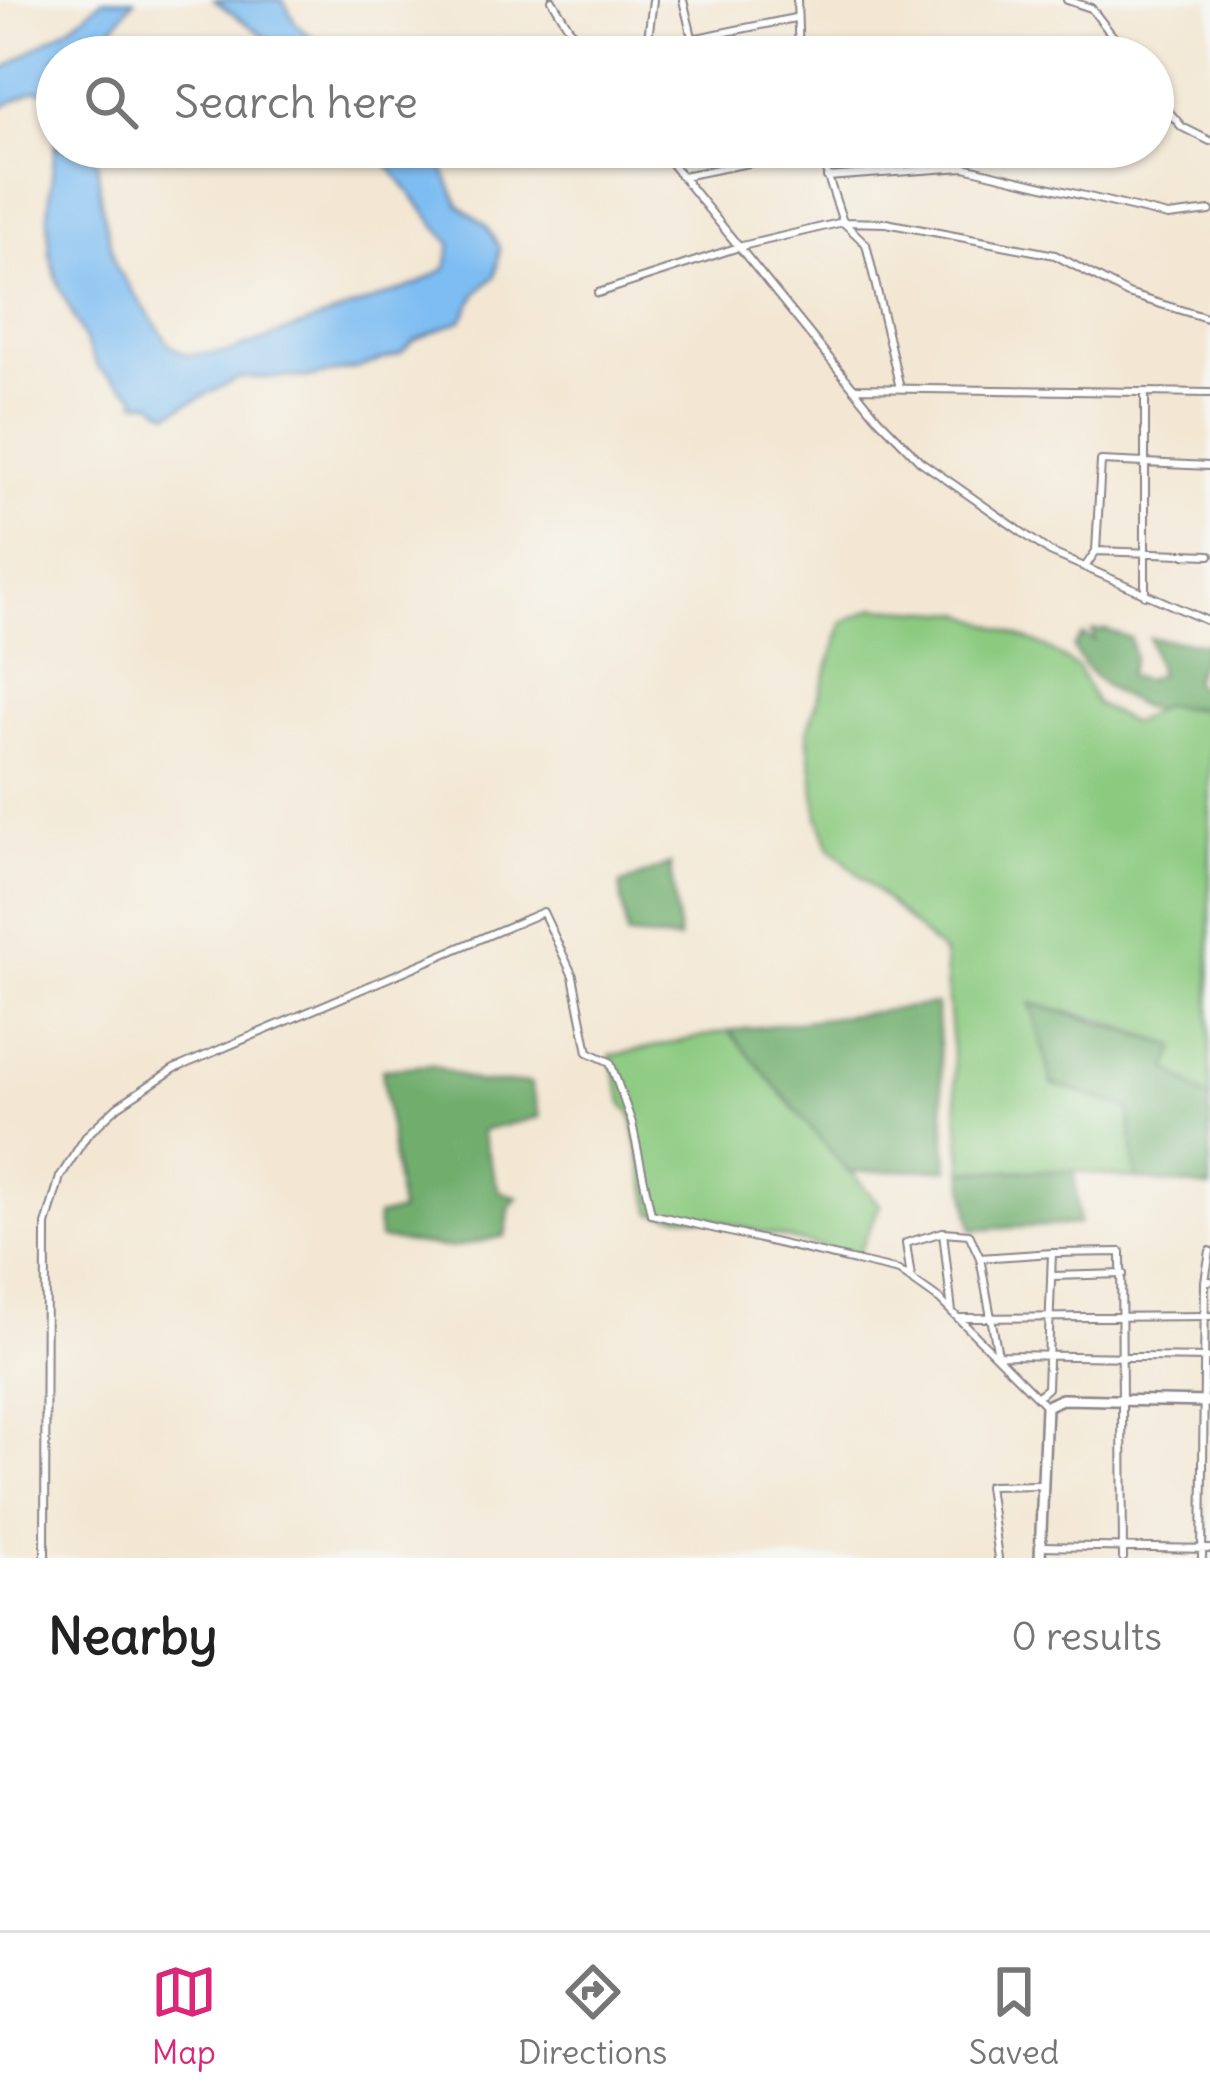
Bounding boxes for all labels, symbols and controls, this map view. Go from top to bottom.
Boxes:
search box [36,36,1174,168]
icon: search [78,69,144,135]
text: Search here [174,74,418,130]
text: Nearby [48,1604,217,1668]
text: 0 results [1011,1612,1162,1661]
tab: Map [151,1959,217,2073]
tab: Directions [518,1959,667,2073]
tab: Saved [969,1959,1059,2073]

